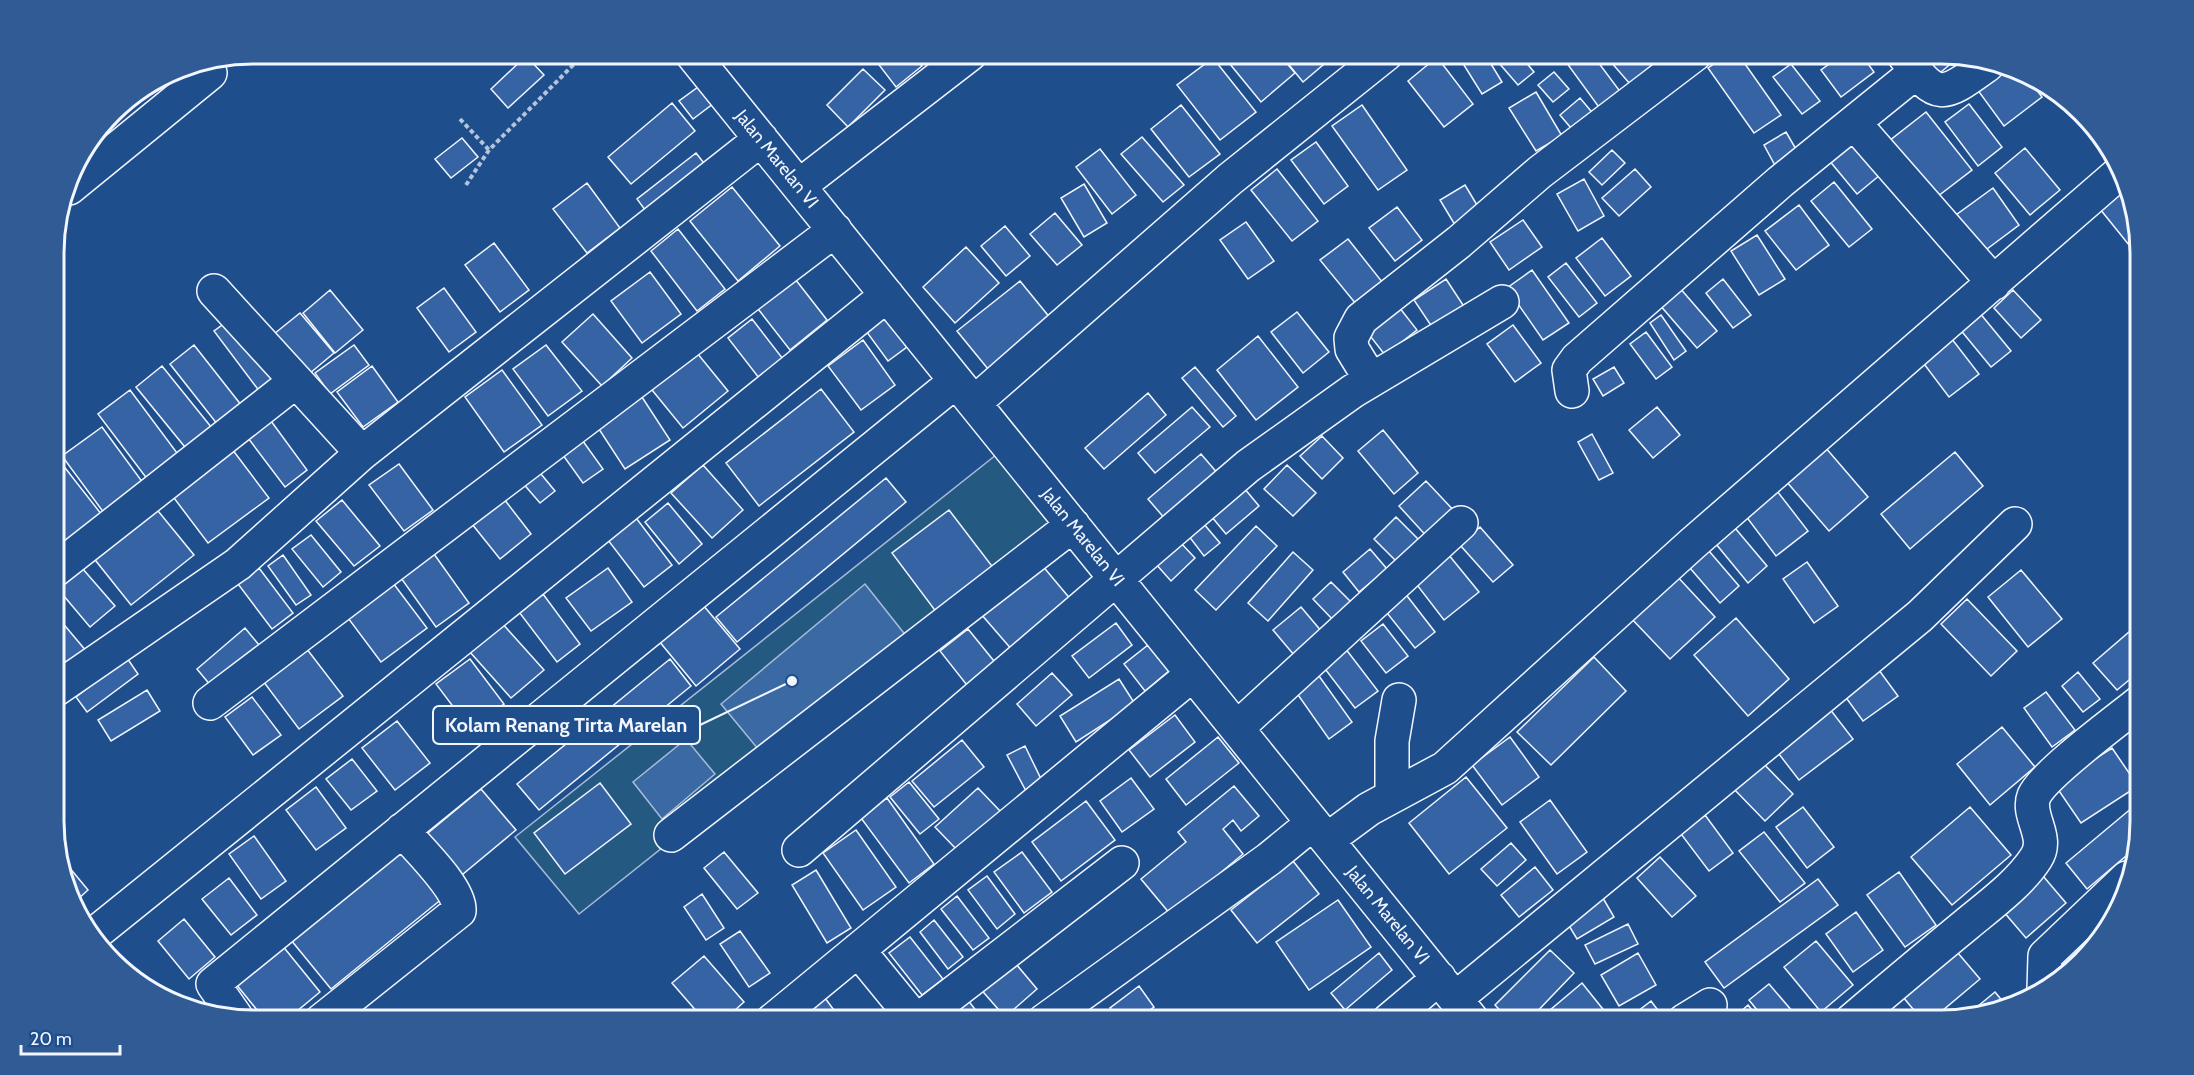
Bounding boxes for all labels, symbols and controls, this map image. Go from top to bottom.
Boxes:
street label: Jalan Marelan VI [730,104,823,213]
street label: Jalan Marelan VI [1036,482,1129,591]
callout: Kolam Renang Tirta Marelan [433,706,700,744]
text: Kolam Renang Tirta Marelan [445,713,687,737]
street label: Jalan Marelan VI [1341,860,1434,969]
scale bar [21,1018,120,1056]
text: 20 m [30,1028,72,1050]

